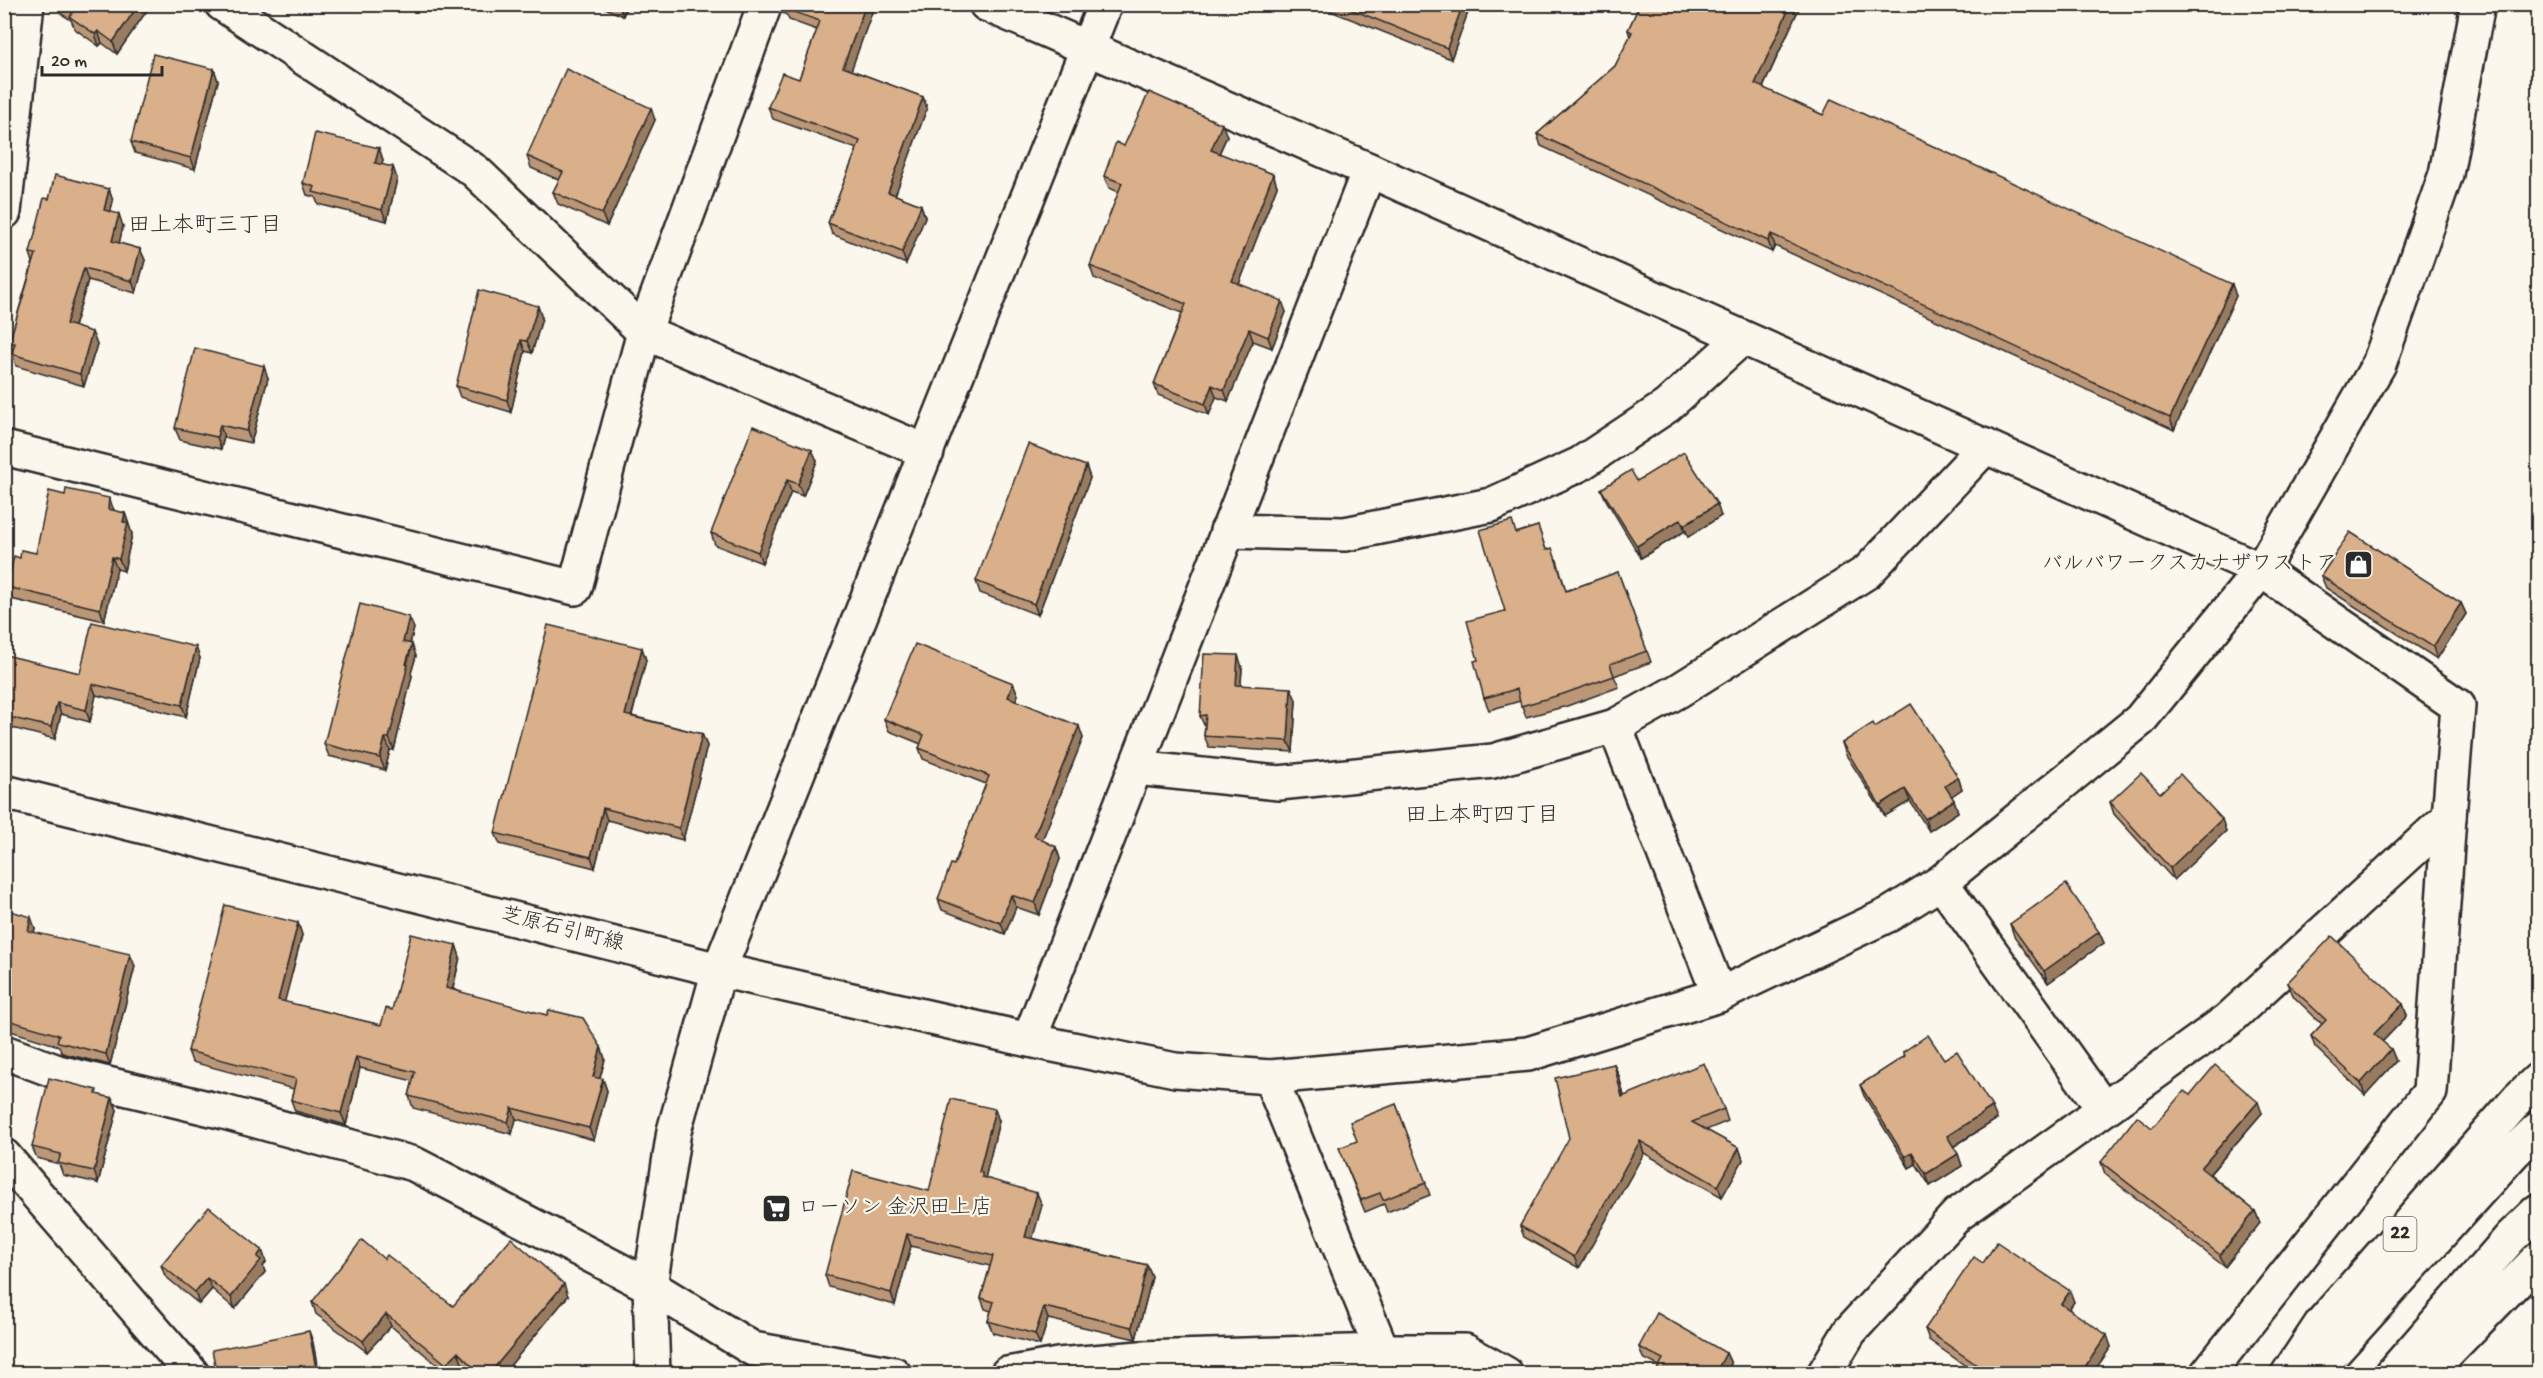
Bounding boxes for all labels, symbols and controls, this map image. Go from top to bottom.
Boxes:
scale bar [42,39,162,77]
text: 20 m [51,52,87,73]
district label: 田上本町三丁目 [128,213,282,240]
shop icon: バルバワークスカナザワストア [2342,549,2374,581]
place label: バルバワークスカナザワストア [2042,553,2337,578]
district label: 田上本町四丁目 [1405,803,1559,830]
street label: 芝原石引町線 [498,903,626,958]
supermarket icon: ローソン 金沢田上店 [761,1193,793,1225]
place label: ローソン 金沢田上店 [798,1195,992,1222]
road number: 22 [2384,1217,2416,1251]

